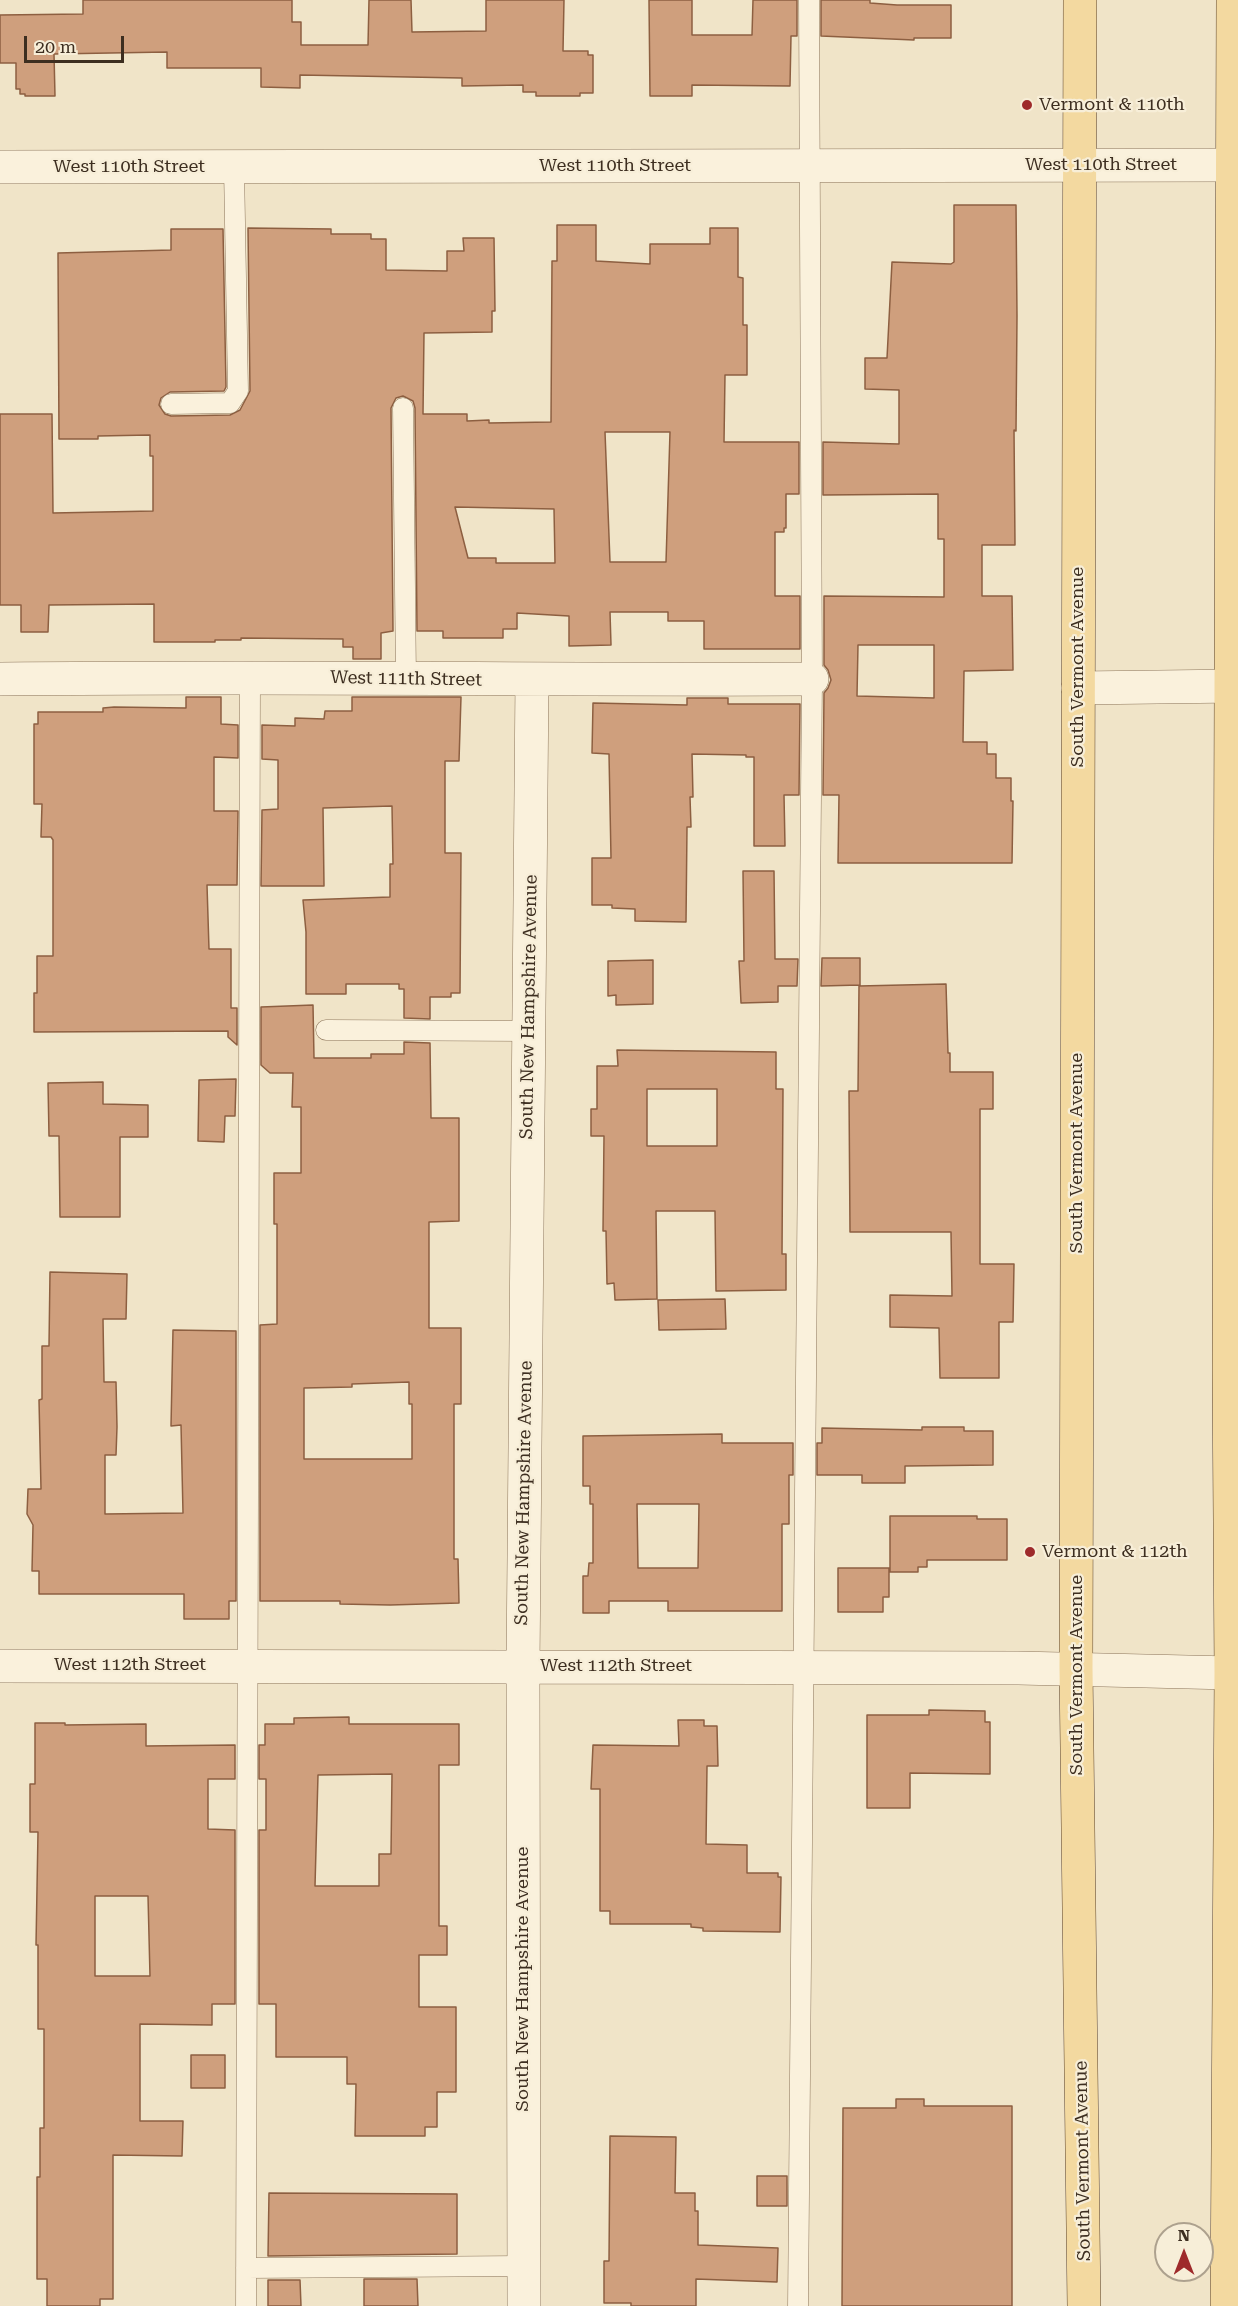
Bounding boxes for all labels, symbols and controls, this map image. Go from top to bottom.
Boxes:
scale bar [27,24,128,62]
text: 20 m [35,36,76,57]
place label: Vermont & 110th [1039,94,1185,116]
marker: Vermont & 110th [1020,98,1034,112]
street label: West 110th Street [1025,154,1177,176]
street label: West 110th Street [539,155,691,177]
street label: West 110th Street [53,156,205,178]
street label: South Vermont Avenue [1067,567,1089,767]
street label: West 111th Street [330,667,482,691]
street label: South New Hampshire Avenue [516,874,542,1140]
street label: South Vermont Avenue [1066,1053,1088,1253]
street label: South New Hampshire Avenue [511,1360,537,1626]
place label: Vermont & 112th [1042,1541,1188,1563]
marker: Vermont & 112th [1023,1545,1037,1559]
street label: South Vermont Avenue [1066,1575,1088,1775]
street label: West 112th Street [54,1654,206,1676]
street label: West 112th Street [540,1655,692,1677]
street label: South New Hampshire Avenue [512,1847,534,2111]
street label: South Vermont Avenue [1070,2061,1096,2261]
north arrow [1154,2222,1214,2282]
text: N [1178,2226,1190,2245]

